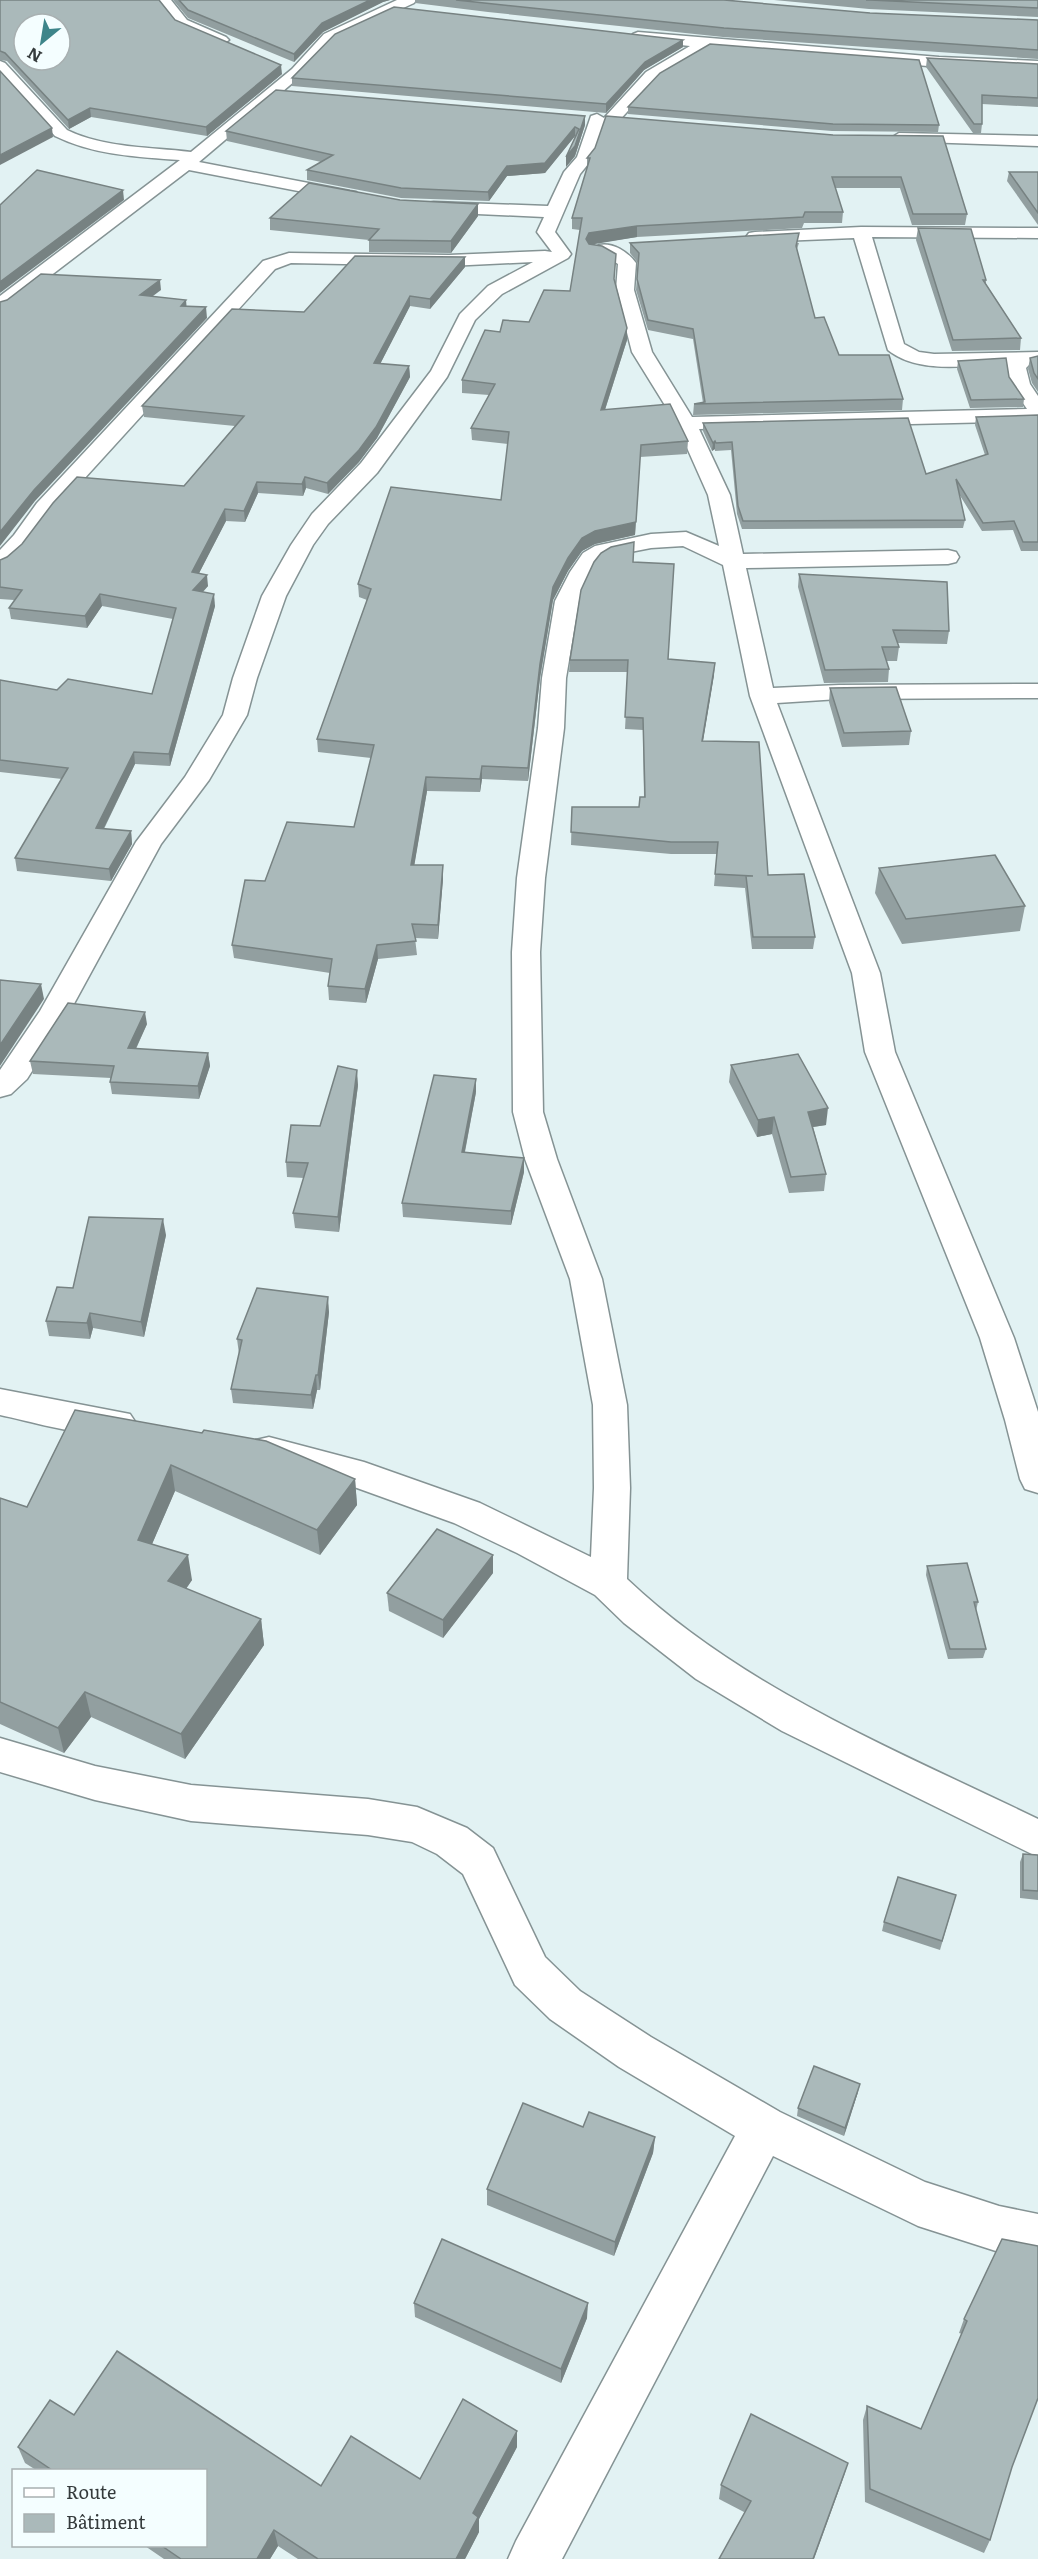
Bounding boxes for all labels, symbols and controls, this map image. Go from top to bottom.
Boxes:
north arrow [12,12,72,72]
text: N [22,42,46,70]
legend [12,2469,207,2547]
text: Route [66,2478,116,2505]
text: Bâtiment [66,2508,146,2535]

